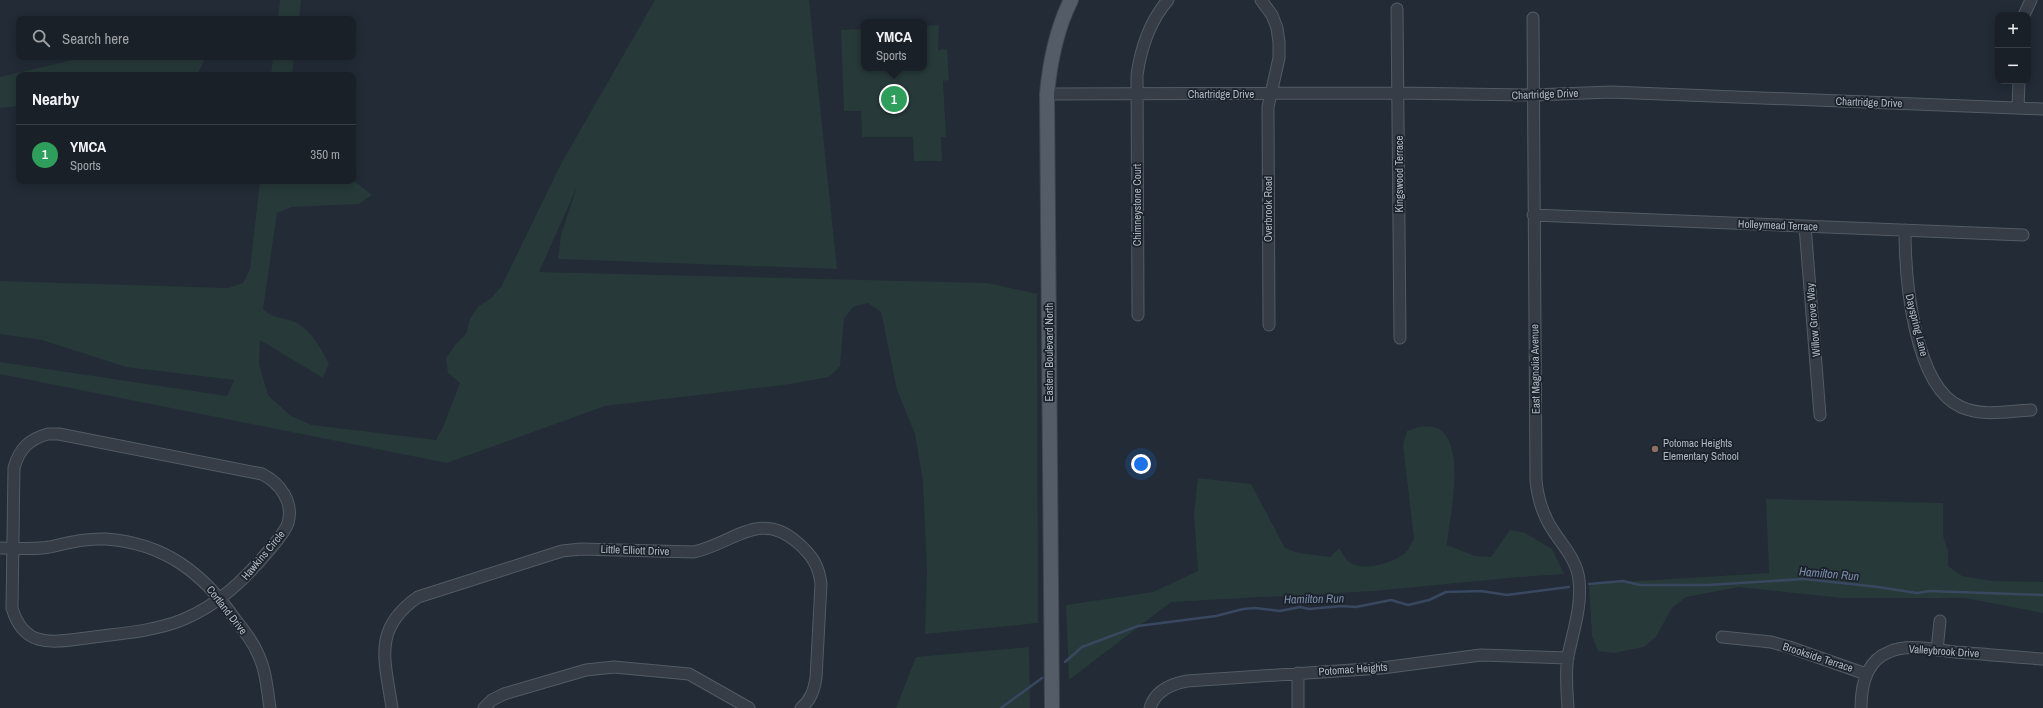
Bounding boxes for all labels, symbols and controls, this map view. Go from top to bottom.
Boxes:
map controls [1995,12,2031,84]
button: + [1995,12,2031,48]
search box [16,16,356,60]
popup [861,19,927,71]
text: YMCA [876,26,912,47]
icon: search [30,27,52,49]
text: Search here [62,28,129,49]
text: Sports [876,47,907,64]
button: − [1995,48,2031,84]
pin: 1 [881,84,907,114]
street label: Chartridge Drive [1511,86,1579,102]
text: Nearby [32,87,79,110]
street label: Chartridge Drive [1188,87,1254,101]
street label: Chartridge Drive [1835,94,1903,110]
street label: Kingswood Terrace [1392,135,1406,213]
text: YMCA [70,136,106,157]
text: 1 [42,146,48,163]
text: 350 m [310,146,340,163]
text: Sports [70,157,101,174]
street label: Chimneystone Court [1130,163,1144,246]
street label: Overbrook Road [1261,176,1275,242]
street label: Holleymead Terrace [1738,217,1818,233]
street label: Willow Grove Way [1803,282,1823,357]
street label: Dayspring Lane [1903,292,1931,358]
street label: Eastern Boulevard North [1042,303,1056,401]
street label: East Magnolia Avenue [1527,324,1543,414]
place label: Potomac Heights Elementary School [1663,436,1739,463]
marker: Potomac Heights Elementary School [1650,444,1660,454]
your location [1131,454,1151,474]
street label: Hawkins Circle [238,527,288,583]
street label: Little Elliott Drive [600,542,670,558]
water label: Hamilton Run [1798,563,1860,585]
street label: Cortland Drive [204,583,250,637]
water label: Hamilton Run [1284,590,1344,608]
street label: Brookside Terrace [1781,639,1855,675]
street label: Valleybrook Drive [1908,642,1980,660]
street label: Potomac Heights [1318,660,1388,678]

